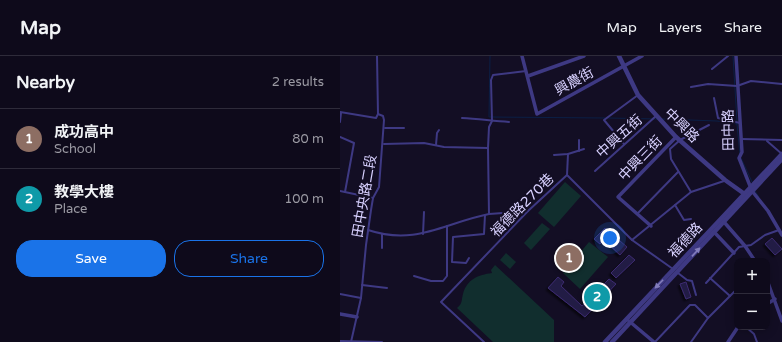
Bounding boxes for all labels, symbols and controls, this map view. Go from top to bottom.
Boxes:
text: Map [20,17,61,39]
text: Map [607,19,637,36]
text: Layers [659,19,702,36]
text: Share [724,19,762,36]
street label: 興農街 [552,64,597,99]
text: Nearby [16,72,75,93]
text: 2 results [272,74,324,90]
street label: 中興路 [661,104,703,146]
street label: 田中路 [720,109,737,151]
street label: 中興五街 [593,111,646,161]
text: 成功高中 [54,123,114,141]
text: 1 [25,131,33,147]
text: 80 m [292,131,324,147]
street label: 中興三街 [615,132,666,184]
text: School [54,141,96,157]
street label: 田中央路二段 [349,153,380,239]
street label: 福德路270巷 [487,170,557,240]
text: 教學大樓 [54,183,114,201]
text: 2 [25,191,33,207]
text: 100 m [284,191,324,207]
text: Place [54,201,87,217]
street label: 福德路 [665,219,706,261]
your location [600,228,620,248]
button: Save [16,240,166,277]
button: Share [174,240,324,277]
pin: 1 [556,243,582,273]
one-way arrow [692,247,701,258]
map controls [734,258,770,330]
button: + [734,258,770,294]
one-way arrow [655,279,664,289]
pin: 2 [584,282,610,312]
button: − [734,294,770,330]

